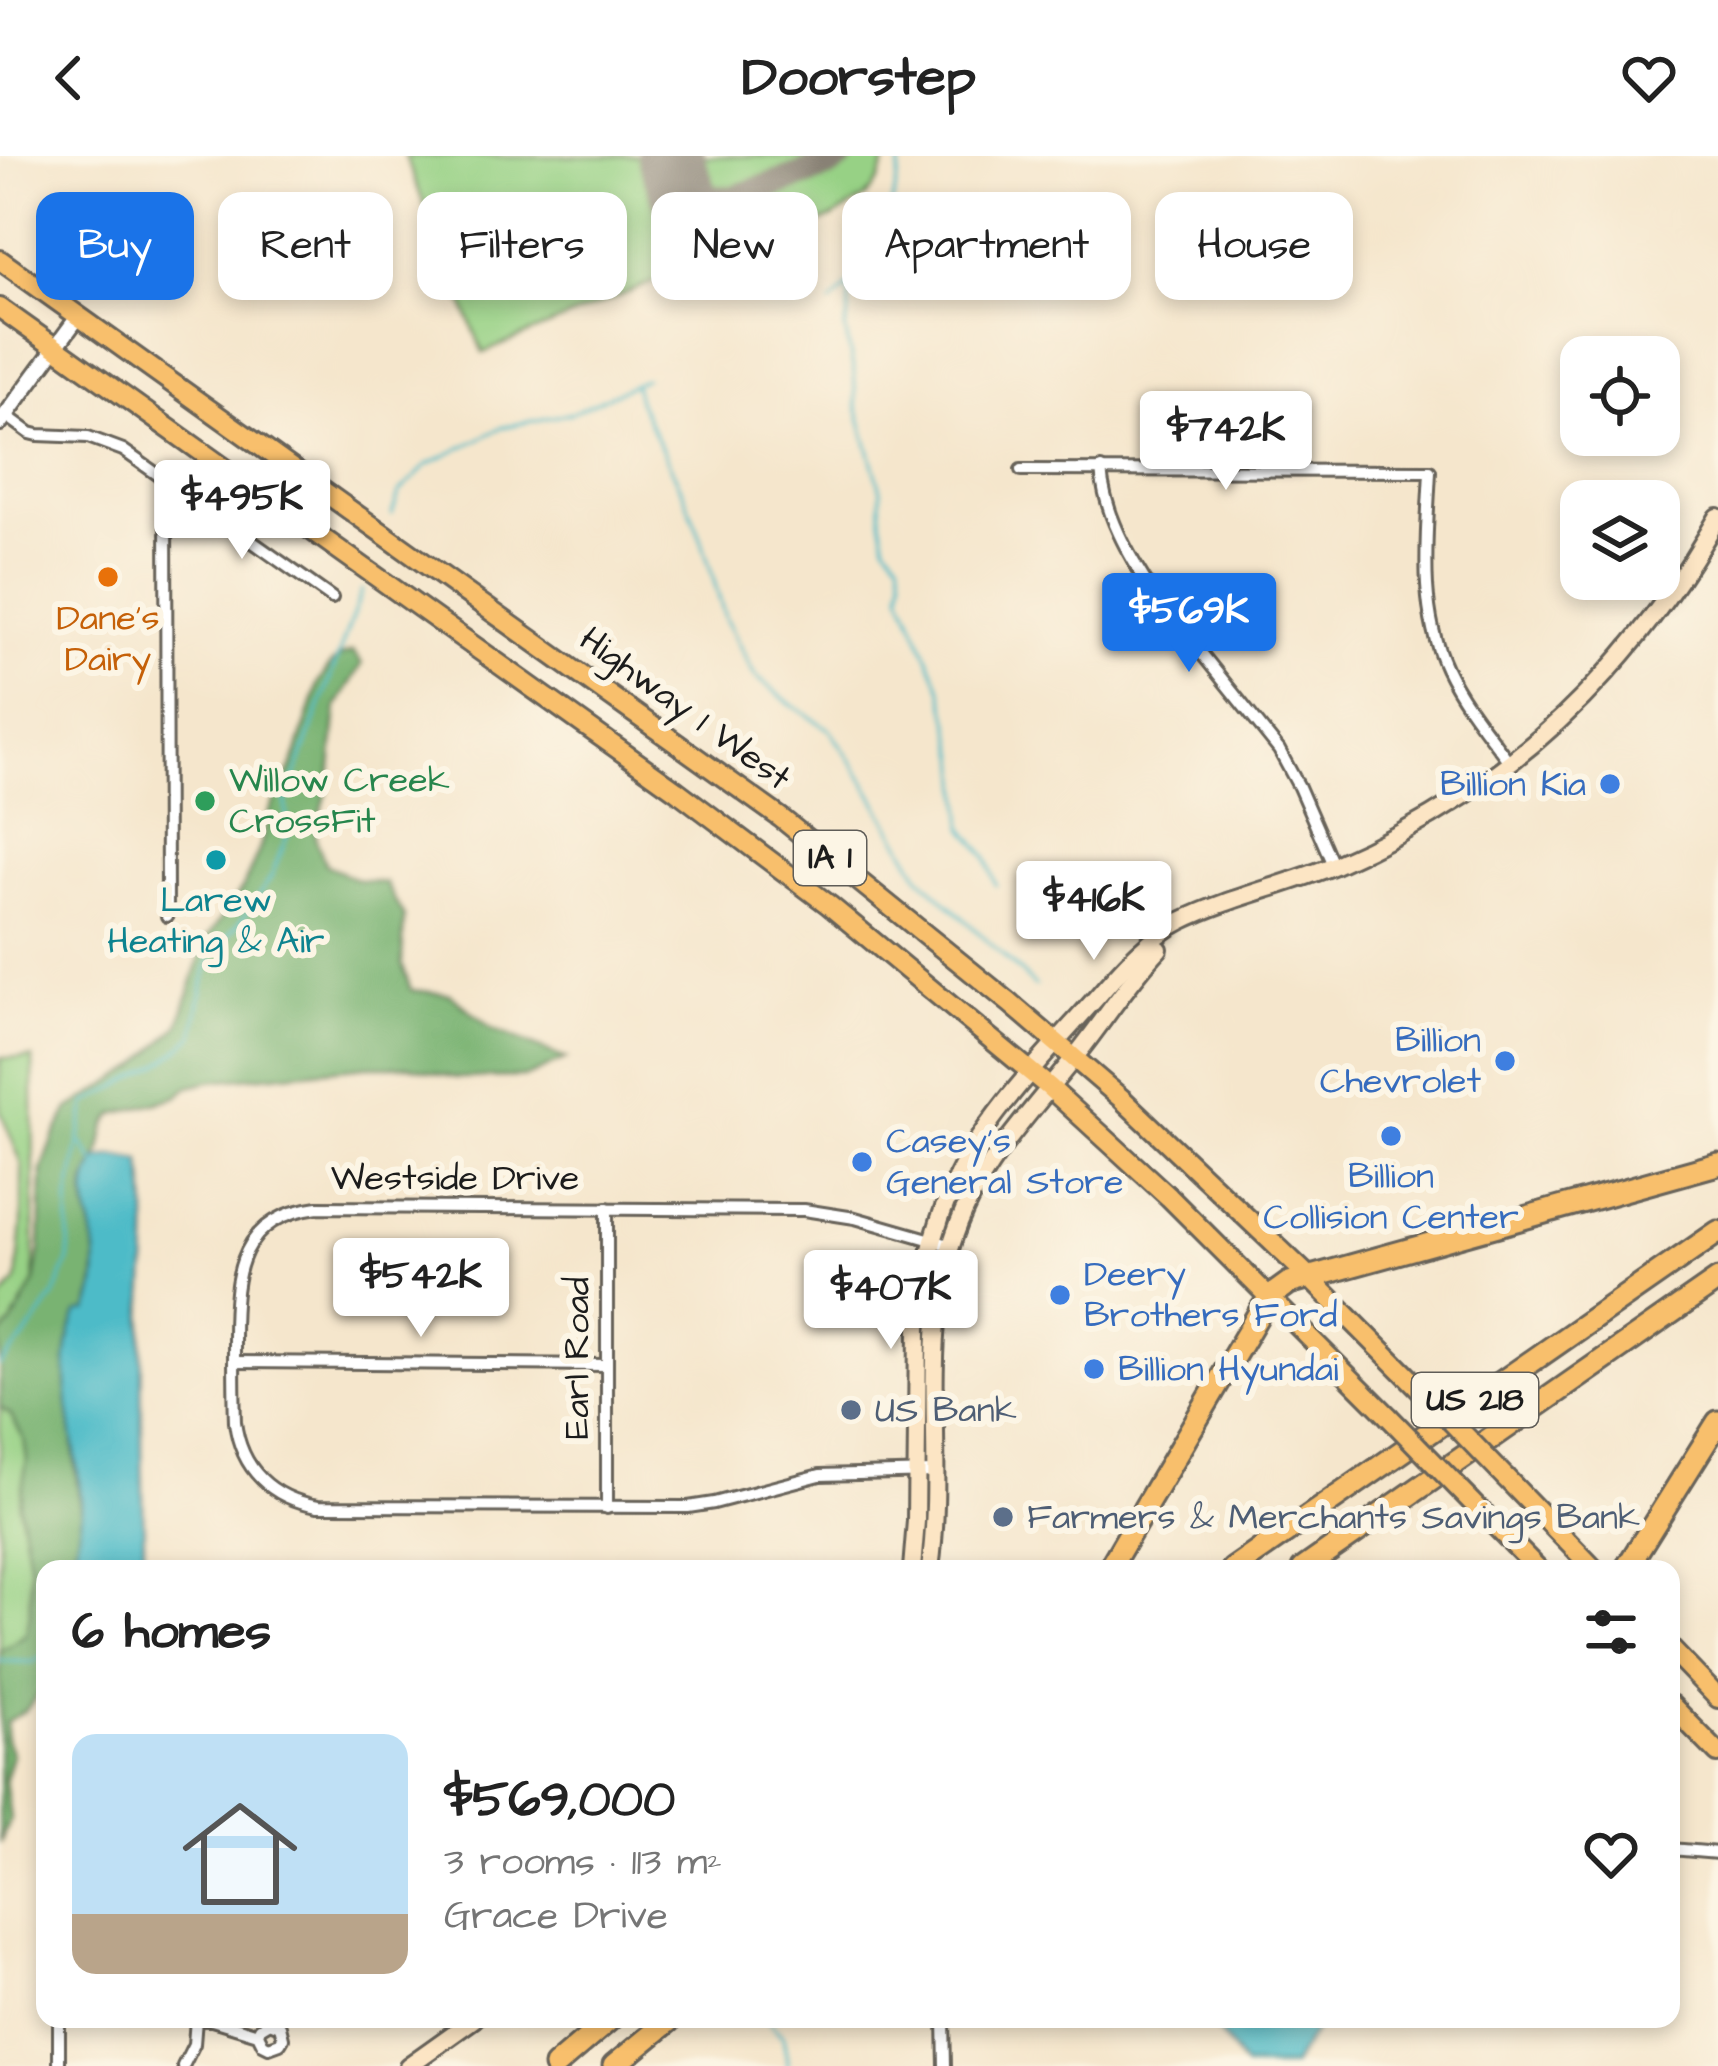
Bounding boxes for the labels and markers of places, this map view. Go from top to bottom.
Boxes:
pin: $742K [1142,391,1310,493]
pin: $495K [158,460,326,562]
marker: Dane's Dairy [95,564,121,590]
pin: $569K [1105,573,1273,675]
place label: Dane's Dairy [56,593,160,685]
place label: Willow Creek CrossFit [229,755,450,847]
place label: Billion Kia [1440,759,1586,810]
marker: Billion Kia [1597,771,1623,797]
marker: Willow Creek CrossFit [192,788,218,814]
marker: Larew Heating & Air [203,847,229,873]
pin: $416K [1010,861,1178,963]
place label: Larew Heating & Air [107,875,325,968]
place label: Billion Chevrolet [1320,1015,1481,1107]
marker: Billion Chevrolet [1492,1048,1518,1074]
place label: Casey's General Store [886,1116,1123,1208]
marker: Billion Collision Center [1378,1123,1404,1149]
marker: Casey's General Store [849,1149,875,1175]
place label: Billion Collision Center [1263,1151,1519,1243]
pin: $542K [337,1238,505,1340]
place label: Deery Brothers Ford [1084,1249,1337,1341]
pin: $407K [807,1250,975,1352]
marker: Deery Brothers Ford [1047,1282,1073,1308]
place label: Billion Hyundai [1118,1344,1339,1395]
marker: Billion Hyundai [1081,1356,1107,1382]
place label: US Bank [875,1385,1017,1436]
marker: US Bank [838,1397,864,1423]
place label: Farmers & Merchants Savings Bank [1027,1492,1640,1544]
marker: Farmers & Merchants Savings Bank [990,1504,1016,1530]

